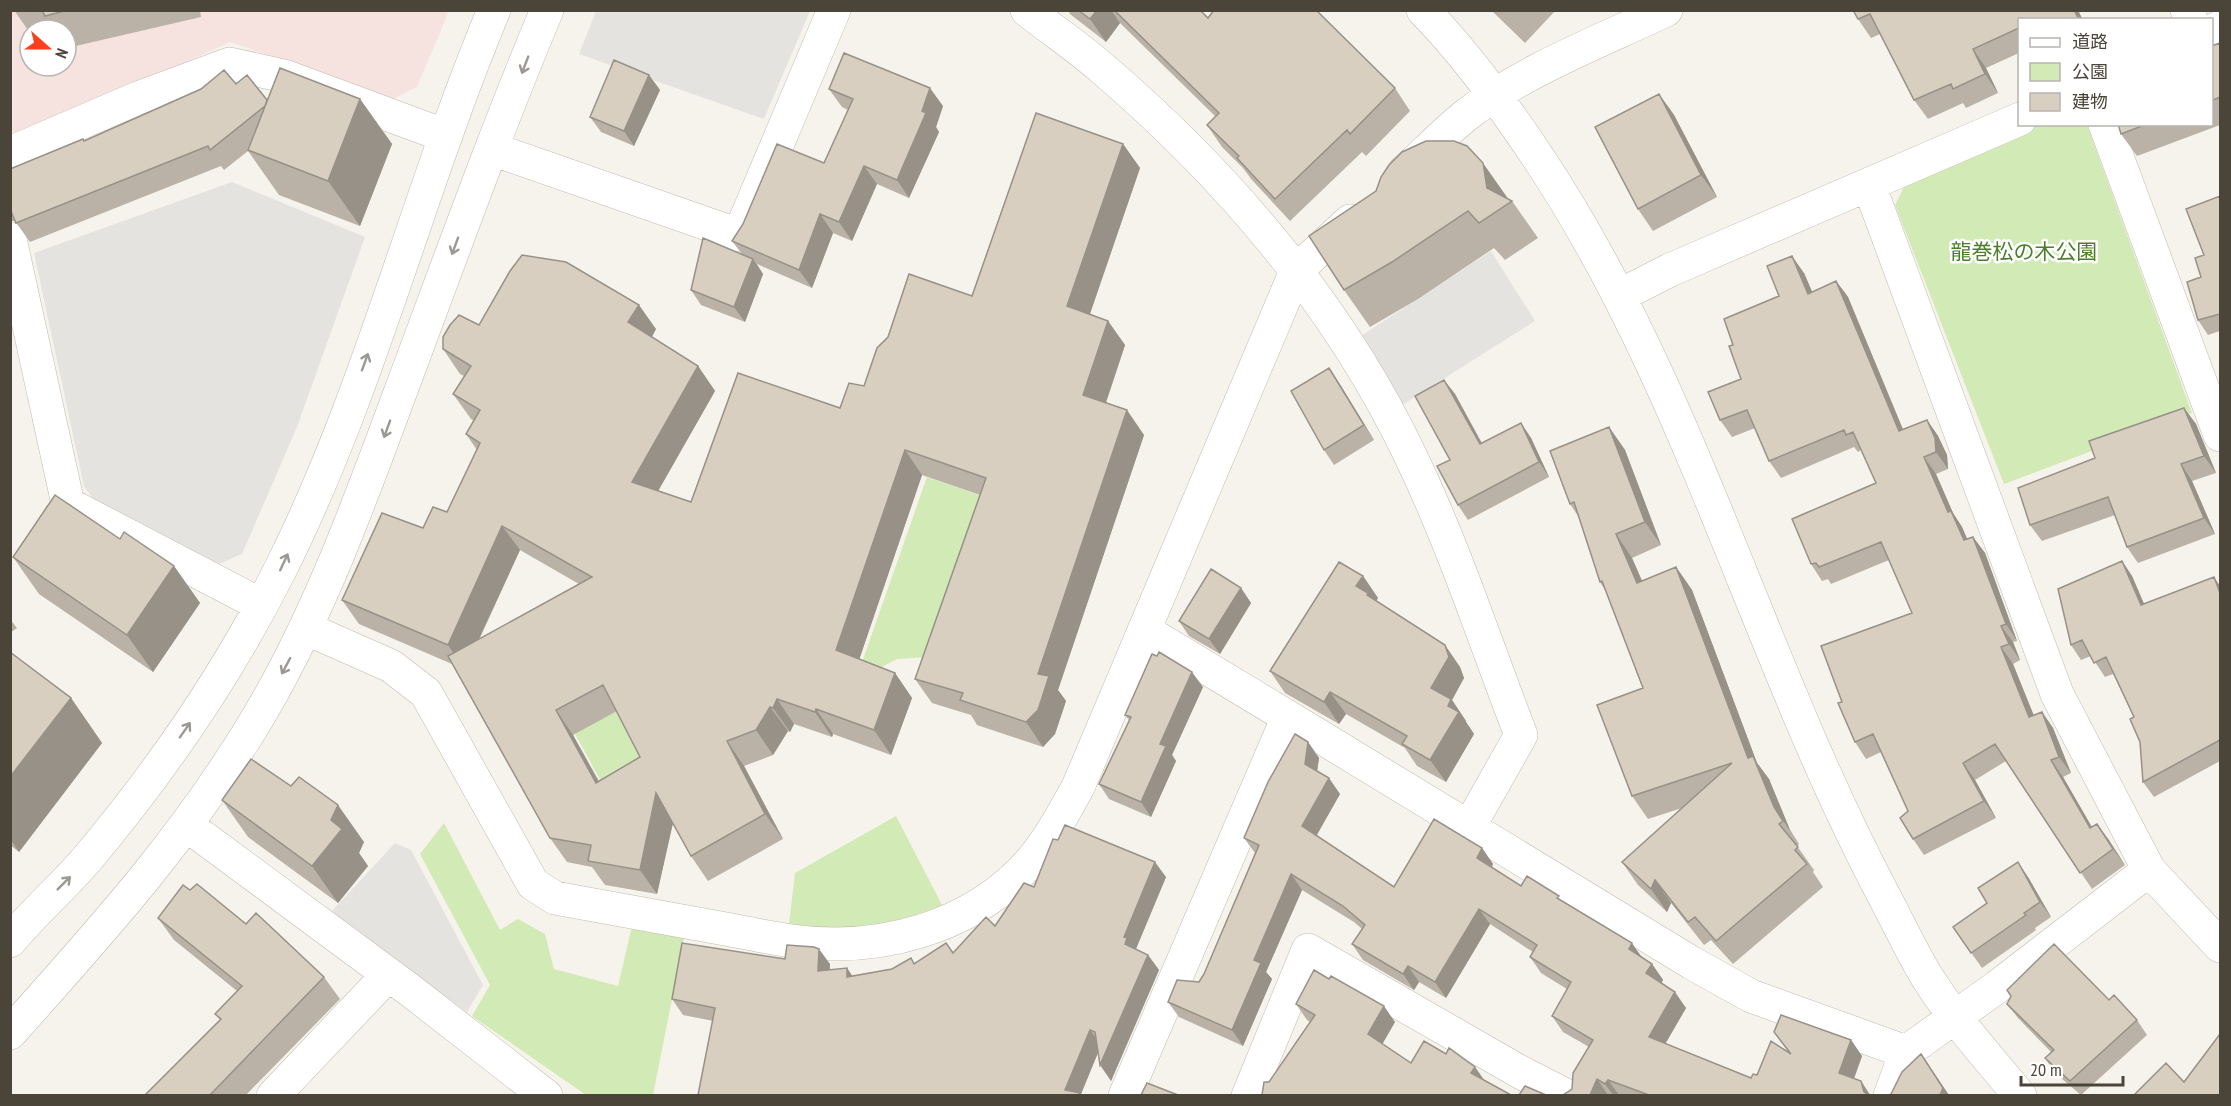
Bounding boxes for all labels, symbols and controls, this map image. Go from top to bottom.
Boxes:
north arrow [18,18,78,78]
legend [2018,18,2213,126]
text: 道路 [2072,30,2108,53]
text: N [51,46,73,61]
one-way arrow [519,55,530,73]
text: 公園 [2072,60,2108,83]
text: 建物 [2072,90,2108,113]
one-way arrow [448,237,459,255]
park label: 龍巻松の木公園 [1951,238,2098,265]
one-way arrow [361,353,372,372]
one-way arrow [380,419,391,438]
one-way arrow [278,553,290,571]
one-way arrow [280,657,291,675]
one-way arrow [179,722,191,738]
one-way arrow [57,875,71,890]
scale bar [2021,1049,2123,1087]
text: 20 m [2030,1058,2062,1081]

